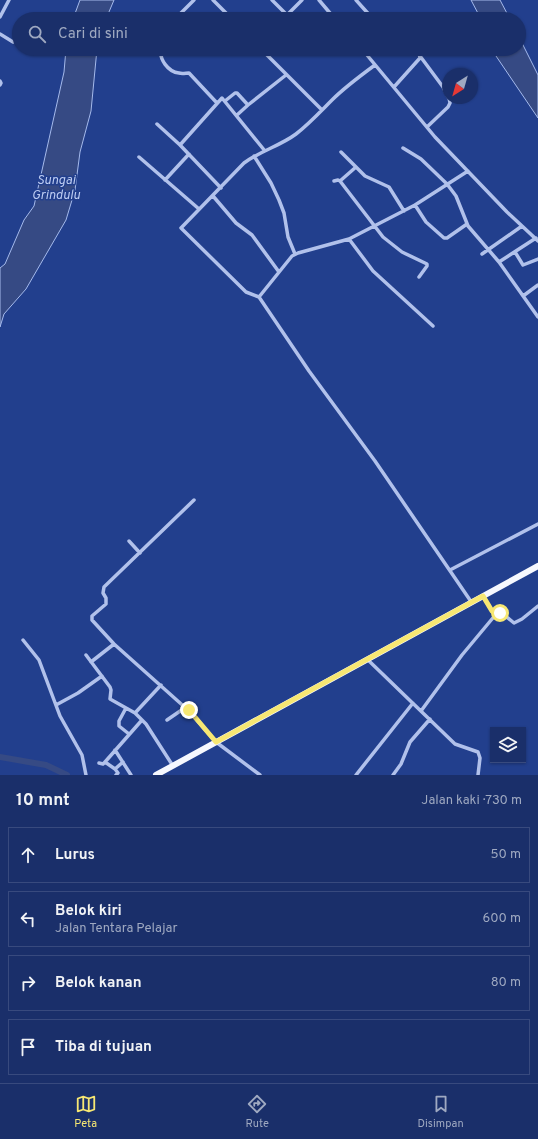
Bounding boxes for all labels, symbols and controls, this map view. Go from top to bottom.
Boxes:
search box [12,12,526,56]
icon: search [26,23,48,45]
text: Cari di sini [58,25,128,44]
north arrow [442,68,478,104]
water label: Sungai Grindulu [32,173,81,204]
route start [491,604,509,622]
route end [180,701,198,719]
map controls [490,727,526,763]
button: layers [490,727,526,763]
text: 10 mnt [16,790,70,812]
text: Jalan kaki · 730 m [421,793,522,809]
icon: ahead [17,844,39,866]
text: Lurus [55,846,95,865]
text: 50 m [491,847,521,863]
text: Belok kiri [55,902,122,921]
icon: left [17,908,39,930]
text: 600 m [483,911,521,927]
text: Jalan Tentara Pelajar [55,921,178,937]
icon: right [17,972,39,994]
text: Belok kanan [55,974,142,993]
text: 80 m [491,975,521,991]
icon: arrive [17,1036,39,1058]
text: Tiba di tujuan [55,1038,152,1057]
tab: Peta [74,1093,97,1131]
tab: Rute [246,1093,269,1131]
tab: Disimpan [417,1093,464,1131]

